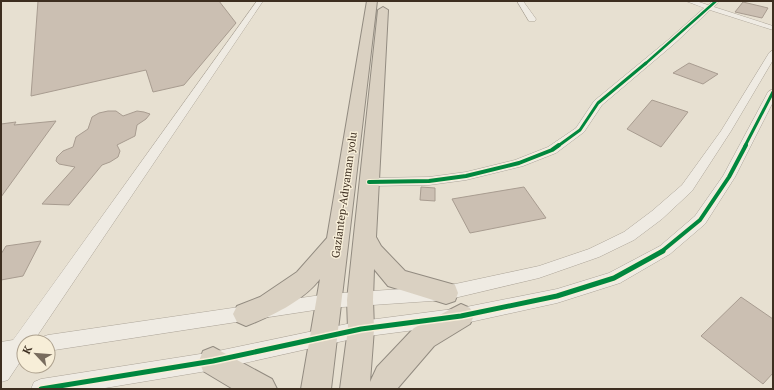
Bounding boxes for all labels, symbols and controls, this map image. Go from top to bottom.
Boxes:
street label: Gaziantep-Adıyaman yolu [328,130,360,259]
north arrow [16,334,56,374]
text: K [19,343,35,356]

